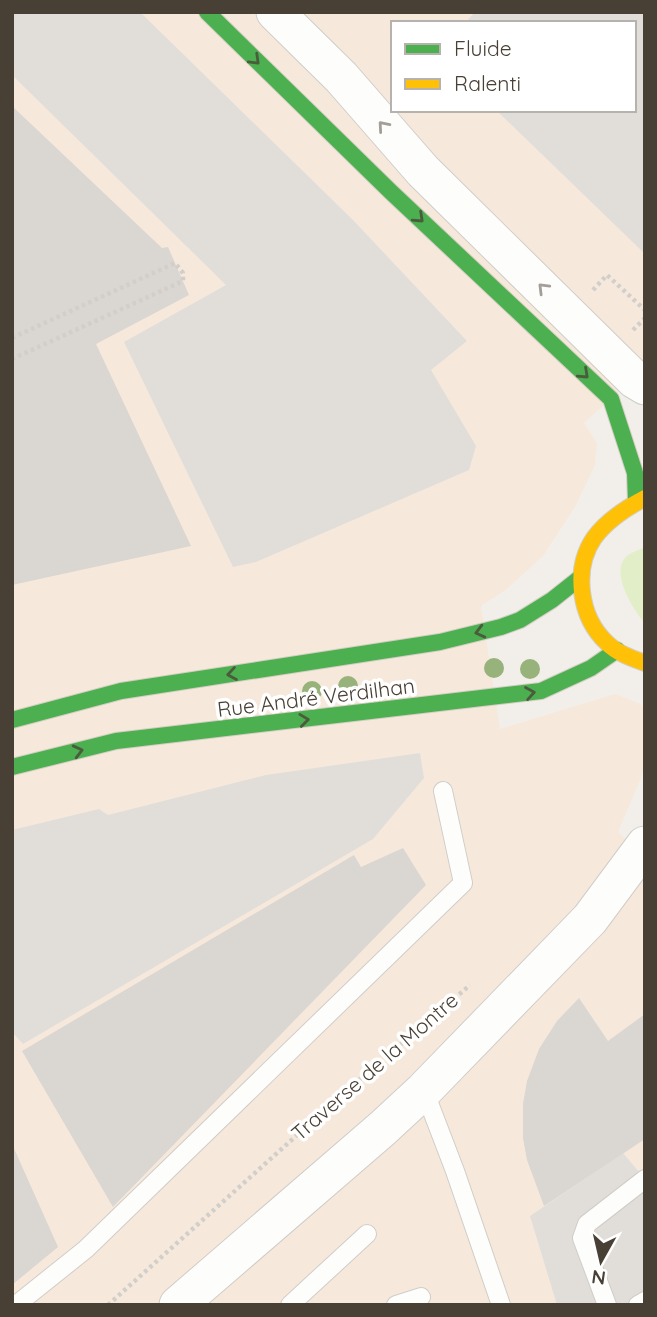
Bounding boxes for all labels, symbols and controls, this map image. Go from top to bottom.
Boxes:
legend [391,21,636,112]
text: Fluide [454,35,512,61]
one-way arrow [247,51,260,64]
text: Ralenti [454,70,521,96]
one-way arrow [379,121,391,134]
one-way arrow [411,210,424,222]
one-way arrow [538,283,551,296]
one-way arrow [576,366,589,379]
one-way arrow [474,624,486,638]
one-way arrow [226,666,237,681]
street label: Rue André Verdilhan [216,672,416,722]
one-way arrow [523,687,535,702]
one-way arrow [298,713,309,728]
one-way arrow [72,745,84,759]
street label: Traverse de la Montre [286,987,463,1146]
north arrow [566,1226,636,1296]
text: N [590,1265,607,1291]

